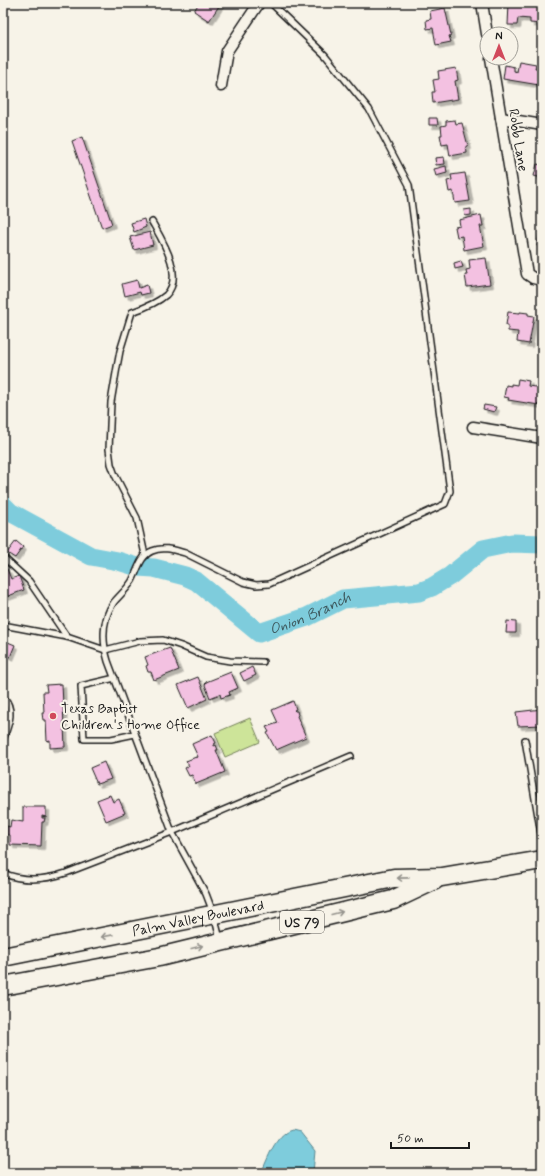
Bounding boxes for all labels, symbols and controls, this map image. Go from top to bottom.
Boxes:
north arrow [479,26,519,66]
text: N [495,30,503,44]
street label: Robb Lane [504,107,532,173]
water label: Onion Branch [267,588,355,640]
place label: Texas Baptist Children's Home Office [61,700,200,734]
marker: Texas Baptist Children's Home Office [48,711,58,721]
one-way arrow [397,874,410,882]
street label: Palm Valley Boulevard [131,896,266,941]
one-way arrow [330,909,343,917]
road number: US 79 [280,911,324,933]
one-way arrow [101,932,114,940]
one-way arrow [190,943,203,951]
scale bar [391,1124,469,1150]
text: 50 m [397,1131,424,1147]

